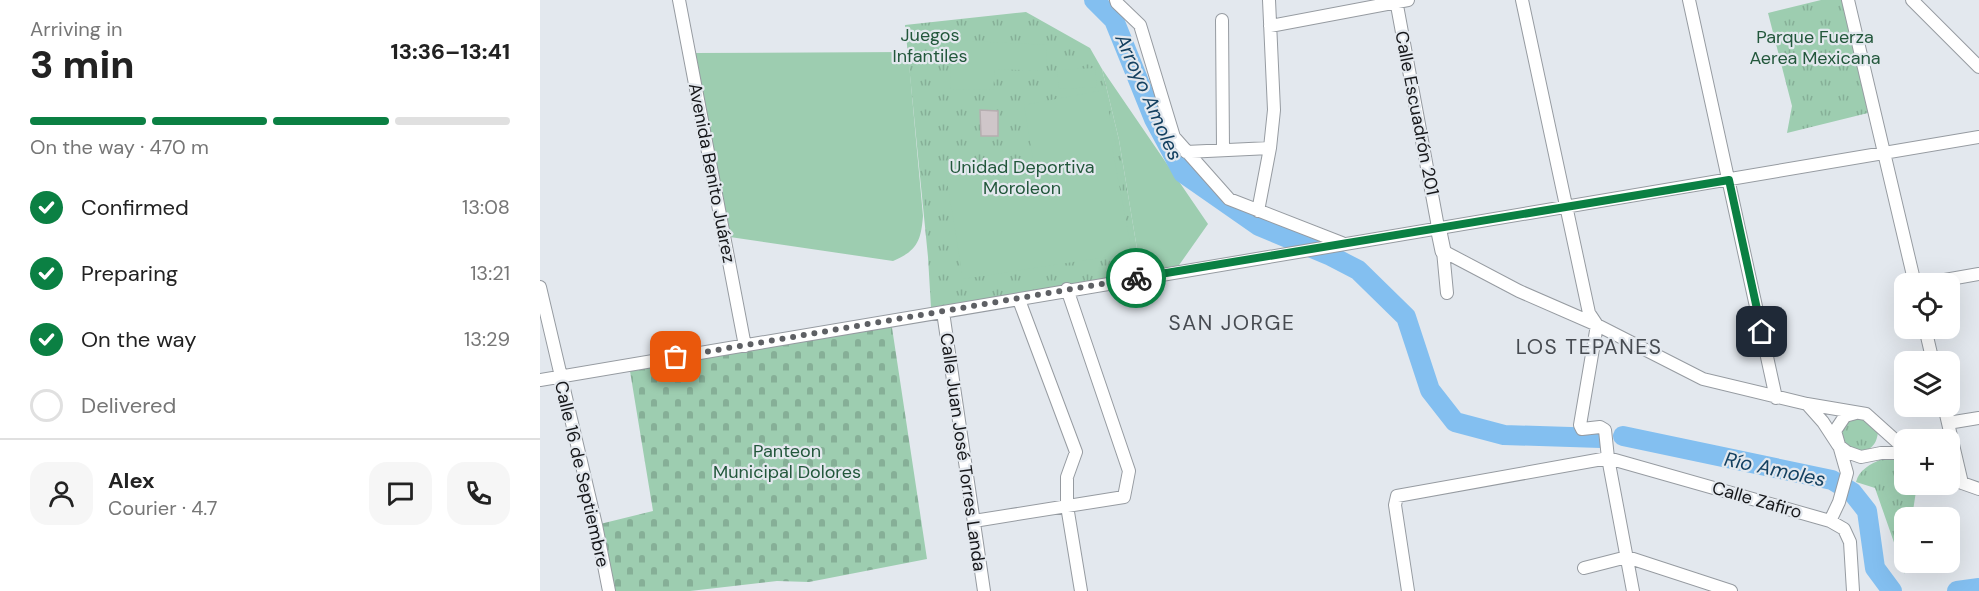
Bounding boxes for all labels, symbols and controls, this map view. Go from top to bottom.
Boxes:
text: Arriving in [30,16,122,42]
park label: Juegos Infantiles [892,23,968,68]
park label: Parque Fuerza Aerea Mexicana [1749,25,1881,70]
water label: Arroyo Amoles [1109,29,1189,164]
street label: Calle Escuadrón 201 [1389,29,1445,197]
text: 13:36–13:41 [391,37,510,66]
text: 3 min [30,39,135,90]
street label: Avenida Benito Juárez [683,81,741,265]
text: On the way · 470 m [30,134,209,160]
park label: Unidad Deportiva Moroleon [949,155,1095,200]
icon: check [30,191,63,224]
text: Confirmed [81,193,189,222]
text: 13:08 [462,194,510,220]
courier [1106,248,1166,308]
icon: check [30,257,63,290]
text: Preparing [81,259,178,288]
text: 13:21 [470,260,510,286]
icon: bike [1120,262,1153,295]
map controls [1894,273,1960,573]
button: locate [1894,273,1960,339]
pin [1736,306,1787,357]
district label: SAN JORGE [1169,309,1295,337]
icon: home [1745,315,1778,348]
icon: check [30,323,63,356]
text: On the way [81,325,196,354]
text: 13:29 [464,326,510,352]
pin [650,331,701,382]
street label: Calle Juan José Torres Landa [934,331,992,573]
district label: LOS TEPANES [1516,333,1662,361]
icon: bag [659,340,692,373]
button: layers [1894,351,1960,417]
street label: Calle 16 de Septiembre [549,378,615,570]
text: Delivered [81,391,176,420]
button: + [1894,429,1960,495]
park label: Panteon Municipal Dolores [713,439,861,484]
water label: Río Amoles [1722,446,1828,492]
button: person [30,462,93,525]
button: chat [369,462,432,525]
button: phone [447,462,510,525]
text: Alex [108,466,155,495]
street label: Calle Zafiro [1709,476,1805,524]
text: Courier · 4.7 [108,495,217,521]
button: − [1894,507,1960,573]

